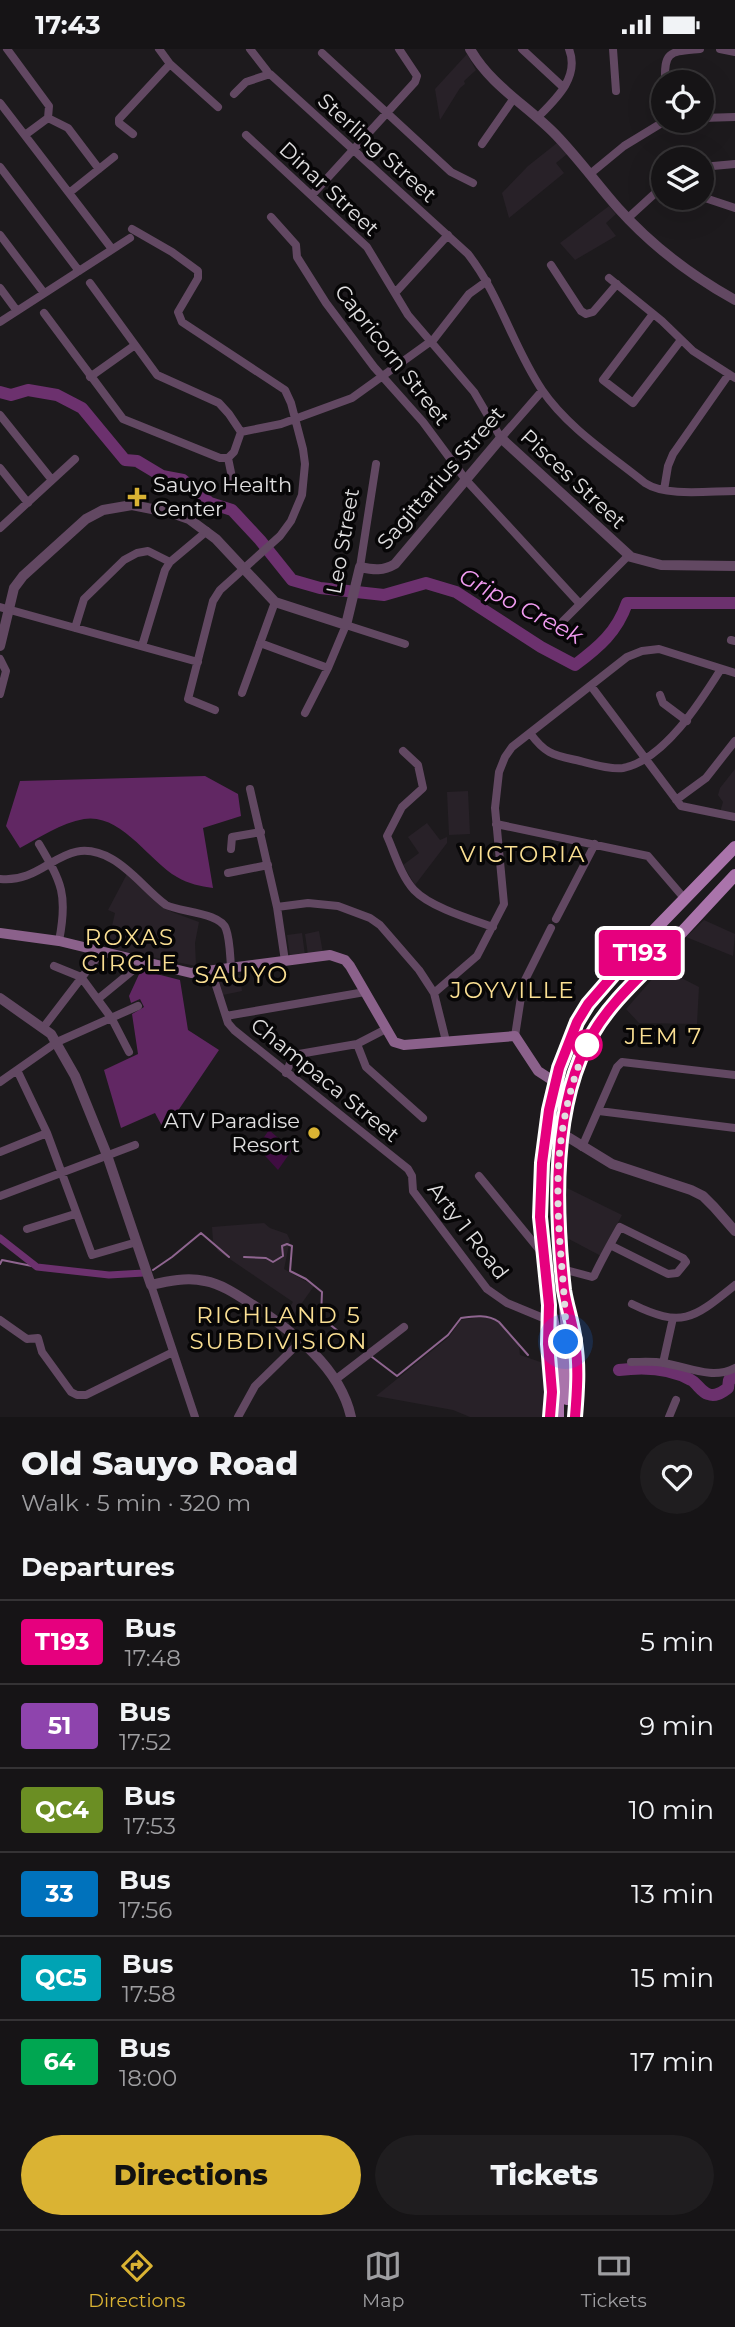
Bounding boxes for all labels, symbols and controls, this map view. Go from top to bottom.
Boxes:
text: 17:43 [35,9,101,41]
map controls [651,70,714,210]
button: locate [651,70,714,133]
street label: Sterling Street [313,88,442,207]
street label: Dinar Street [274,136,384,241]
button: layers [651,147,714,210]
street label: Capricorn Street [330,279,455,430]
street label: Sagittarius Street [372,401,509,554]
street label: Pisces Street [516,424,631,534]
place label: Sauyo Health Center [153,472,292,521]
street label: Leo Street [321,486,364,596]
marker: Sauyo Health Center [127,487,147,507]
water label: Gripo Creek [454,562,589,651]
district label: VICTORIA [460,840,586,868]
district label: ROXAS CIRCLE [81,923,179,977]
line badge: T193 [591,930,689,976]
text: T193 [613,938,667,967]
district label: SAUYO [194,960,290,989]
district label: JOYVILLE [449,976,576,1004]
street label: Champaca Street [246,1012,404,1147]
district label: JEM 7 [624,1022,703,1050]
unlabelled marker [572,1030,602,1060]
place label: ATV Paradise Resort [164,1108,300,1157]
marker: ATV Paradise Resort [306,1125,322,1141]
street label: Arty 1 Road [423,1177,514,1284]
district label: RICHLAND 5 SUBDIVISION [189,1301,369,1355]
your location [548,1324,583,1359]
button: heart [640,1440,714,1514]
text: Old Sauyo Road [21,1443,298,1483]
text: Walk · 5 min · 320 m [21,1489,251,1517]
text: Departures [21,1551,175,1583]
text: Bus [124,1612,176,1644]
text: 5 min [640,1626,714,1658]
text: T193 [35,1627,89,1656]
text: 17:48 [124,1644,181,1672]
text: Bus [119,1696,171,1728]
text: 9 min [639,1710,714,1742]
text: 51 [48,1711,71,1740]
text: 17:52 [119,1728,171,1756]
text: Bus [124,1780,175,1812]
text: 10 min [628,1794,714,1826]
text: QC4 [35,1795,89,1824]
text: 17:53 [124,1812,176,1840]
text: Bus [119,1864,171,1896]
text: 13 min [631,1878,714,1910]
text: 33 [45,1879,74,1908]
text: 17:56 [119,1896,172,1924]
text: Bus [122,1948,173,1980]
text: 15 min [631,1962,714,1994]
text: QC5 [35,1963,87,1992]
text: 17:58 [122,1980,176,2008]
text: Bus [119,2032,171,2064]
text: 17 min [630,2046,714,2078]
text: 64 [44,2047,75,2076]
text: 18:00 [119,2064,177,2092]
button: Directions [21,2135,361,2215]
button: Tickets [375,2135,714,2215]
tab: Directions [88,2247,186,2312]
tab: Map [362,2247,404,2312]
tab: Tickets [581,2247,647,2312]

